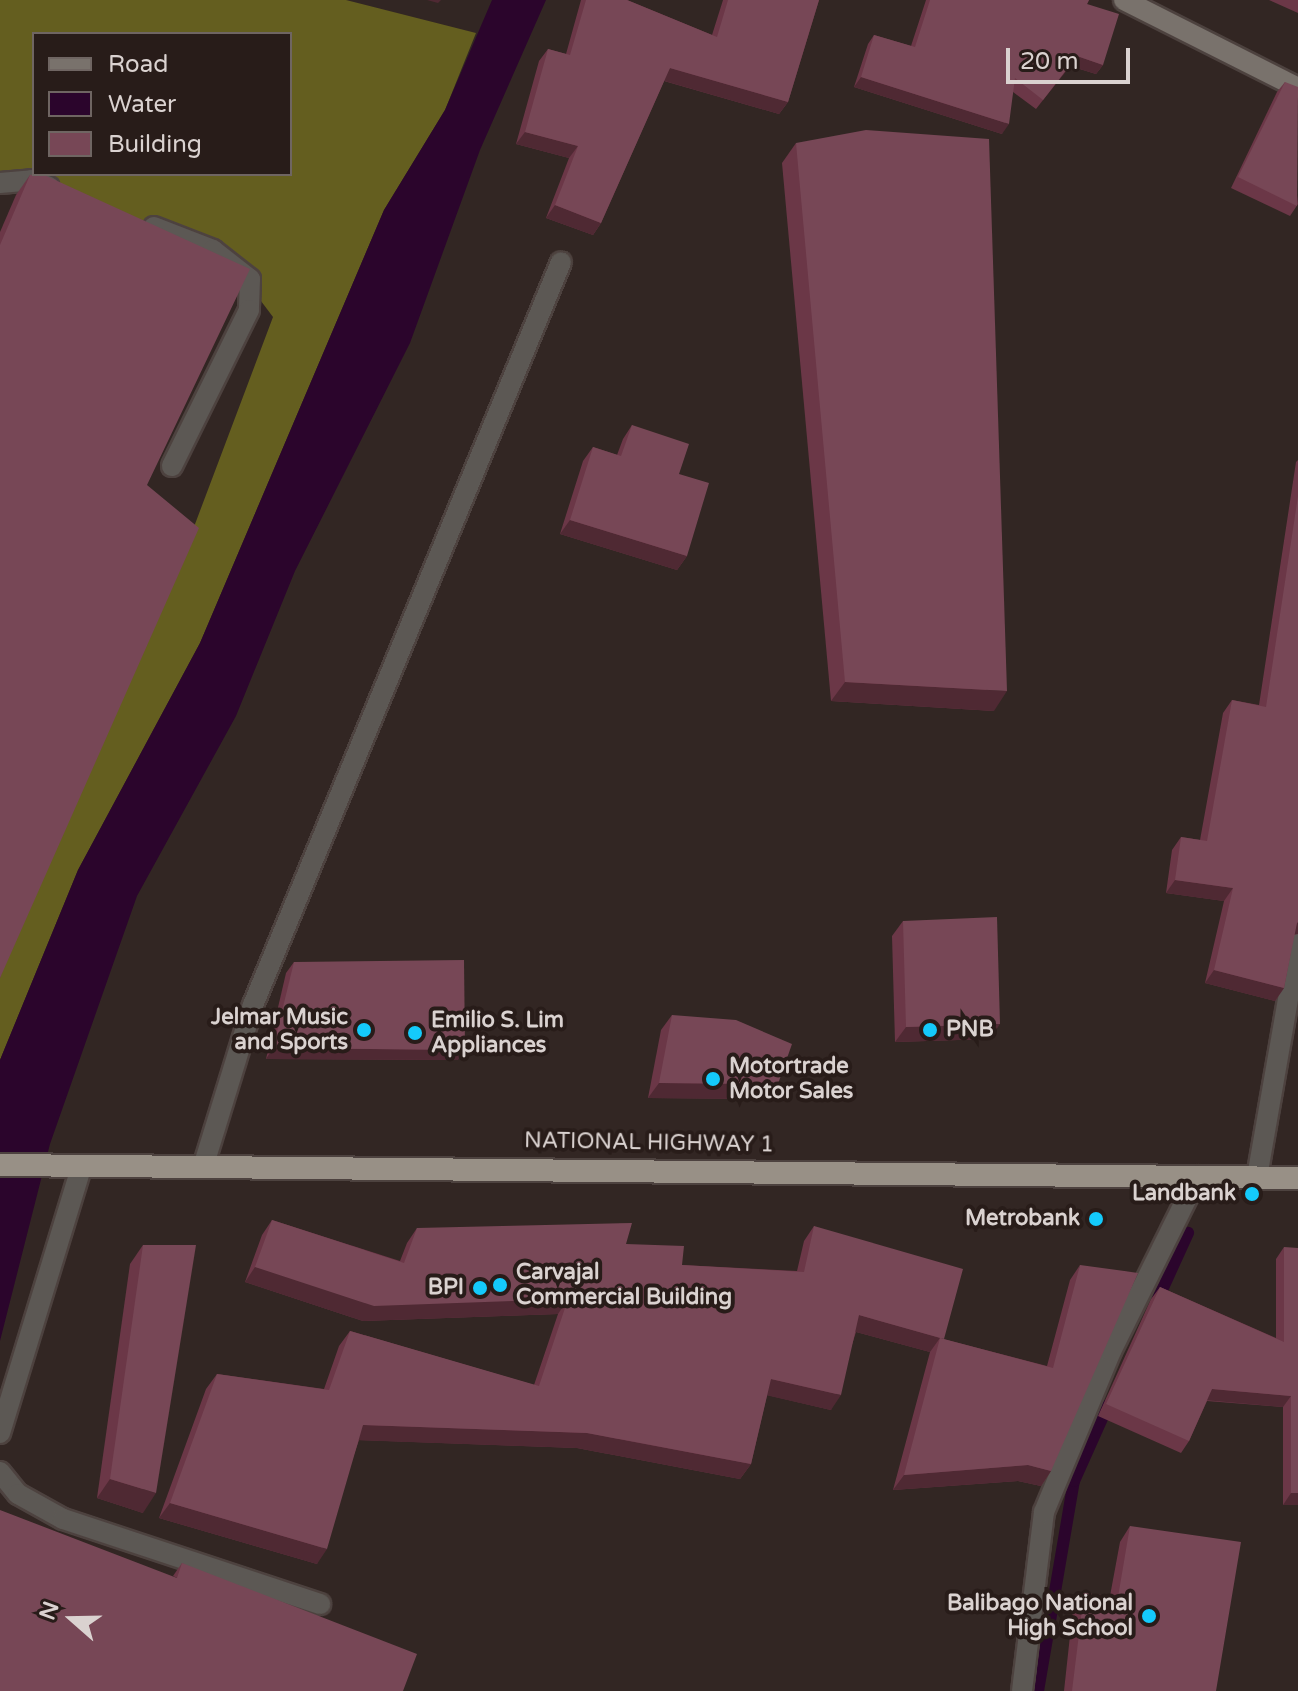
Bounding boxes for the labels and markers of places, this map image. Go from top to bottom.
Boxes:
place label: Jelmar Music and Sports [211,1004,348,1056]
place label: Emilio S. Lim Appliances [431,1007,564,1058]
place label: PNB [946,1017,994,1043]
marker: Jelmar Music and Sports [355,1021,373,1039]
marker: PNB [921,1021,939,1039]
marker: Emilio S. Lim Appliances [406,1024,424,1042]
place label: Motortrade Motor Sales [729,1053,853,1104]
marker: Motortrade Motor Sales [704,1070,722,1088]
place label: Landbank [1132,1181,1236,1207]
marker: Landbank [1243,1185,1261,1203]
place label: Metrobank [965,1206,1080,1232]
marker: Metrobank [1087,1210,1105,1228]
place label: Carvajal Commercial Building [516,1259,732,1310]
place label: BPI [428,1275,464,1301]
marker: Carvajal Commercial Building [491,1276,509,1294]
marker: BPI [471,1279,489,1297]
place label: Balibago National High School [947,1590,1133,1642]
marker: Balibago National High School [1140,1607,1158,1625]

